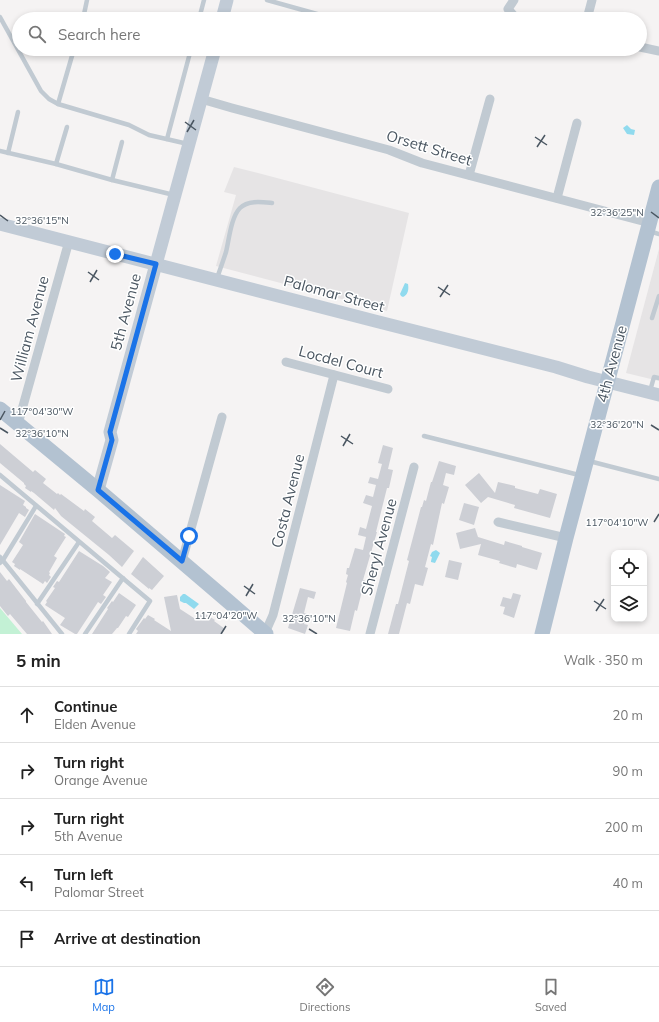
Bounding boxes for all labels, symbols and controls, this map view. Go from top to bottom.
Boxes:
search box [12,12,647,56]
icon: search [26,23,48,45]
text: Search here [58,25,140,44]
street label: Orsett Street [384,126,474,170]
text: 32°36'25"N [590,206,644,219]
text: 32°36'15"N [15,214,69,227]
route end [106,245,124,263]
street label: 5th Avenue [106,271,145,353]
street label: Palomar Street [282,271,387,316]
street label: William Avenue [6,274,53,384]
street label: 4th Avenue [592,323,631,405]
street label: Locdel Court [297,341,385,382]
text: 117°04'30"W [11,405,73,418]
text: 32°36'20"N [590,418,644,431]
text: 32°36'10"N [15,427,69,440]
street label: Costa Avenue [267,452,308,550]
street label: Sheryl Avenue [356,496,401,598]
text: 117°04'10"W [586,516,648,529]
route start [180,527,198,545]
map controls [611,550,647,622]
button: locate [611,550,647,586]
button: layers [611,586,647,622]
text: 117°04'20"W [195,609,257,622]
text: 32°36'10"N [282,612,336,625]
text: 5 min [16,650,61,671]
text: Walk · 350 m [564,652,643,668]
text: Continue [54,697,117,716]
icon: ahead [16,704,38,726]
text: 20 m [613,707,643,723]
text: Elden Avenue [54,716,136,732]
text: Turn right [54,753,124,772]
icon: right [16,760,38,782]
text: 90 m [613,763,643,779]
text: Orange Avenue [54,772,148,788]
text: Turn right [54,809,124,828]
icon: right [16,816,38,838]
text: 200 m [605,819,643,835]
text: 5th Avenue [54,828,123,844]
text: Turn left [54,865,113,884]
icon: left [16,872,38,894]
text: 40 m [613,875,643,891]
text: Palomar Street [54,884,144,900]
icon: arrive [16,928,38,950]
text: Arrive at destination [54,929,201,948]
tab: Map [92,976,115,1014]
tab: Directions [300,976,350,1014]
tab: Saved [535,976,567,1014]

